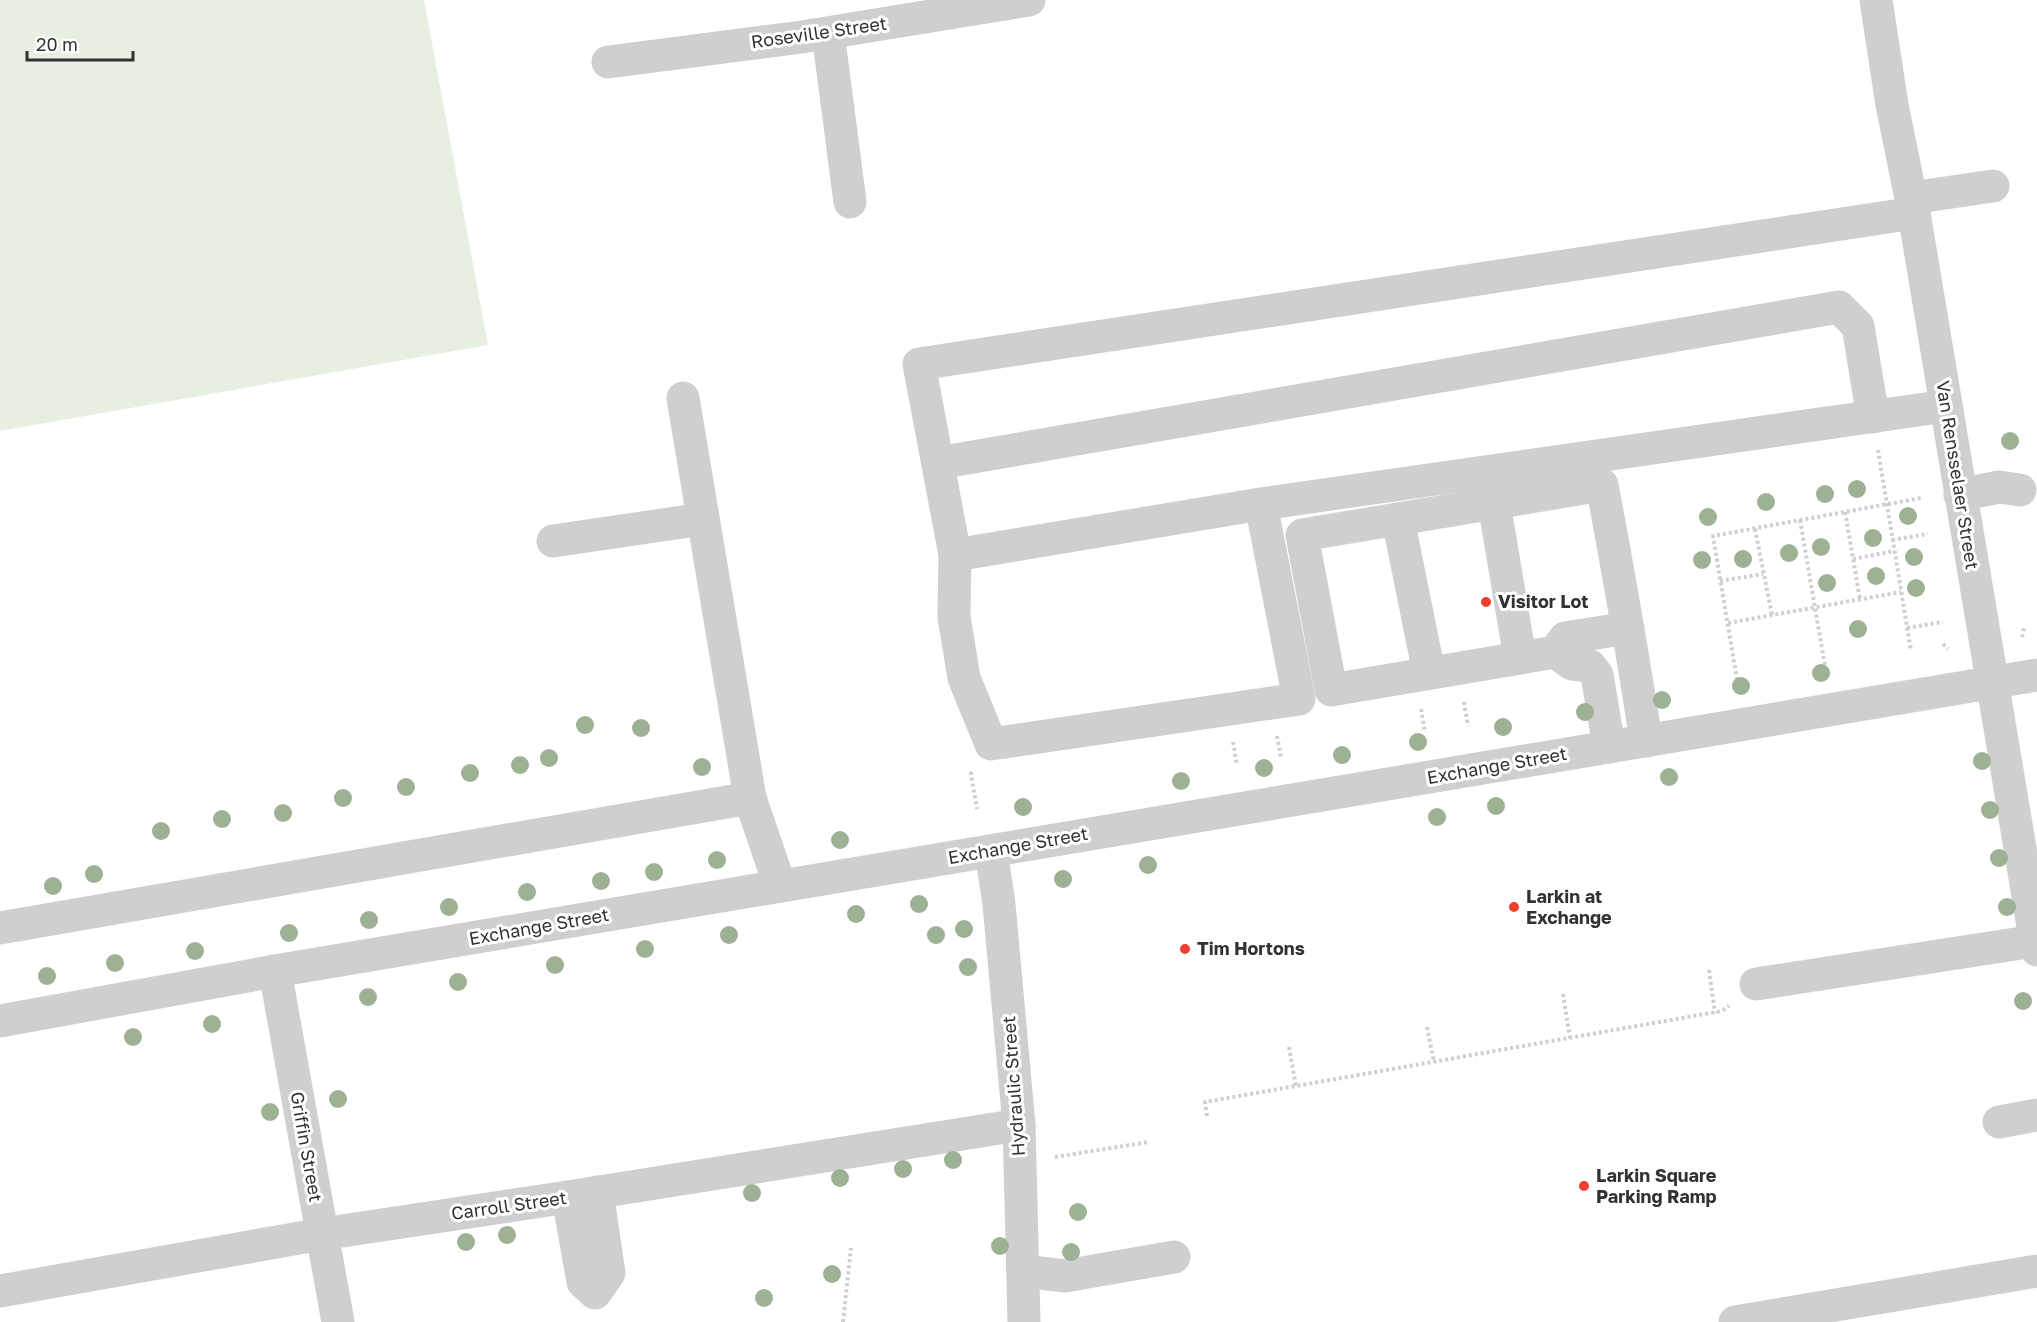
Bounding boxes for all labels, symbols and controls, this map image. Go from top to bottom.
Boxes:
street label: Roseville Street [750,12,888,52]
scale bar [27,24,134,62]
text: 20 m [36,33,78,55]
street label: Van Rensselaer Street [1932,379,1984,571]
place label: Visitor Lot [1498,590,1588,612]
marker: Visitor Lot [1479,595,1493,609]
street label: Exchange Street [1425,742,1569,788]
street label: Exchange Street [946,822,1090,868]
place label: Larkin at Exchange [1526,885,1612,928]
marker: Larkin at Exchange [1507,900,1521,914]
street label: Exchange Street [467,903,611,949]
place label: Tim Hortons [1197,937,1305,959]
marker: Tim Hortons [1178,942,1192,956]
street label: Hydraulic Street [997,1015,1029,1157]
street label: Griffin Street [286,1090,328,1204]
place label: Larkin Square Parking Ramp [1596,1164,1717,1207]
marker: Larkin Square Parking Ramp [1577,1179,1591,1193]
street label: Carroll Street [450,1186,568,1224]

